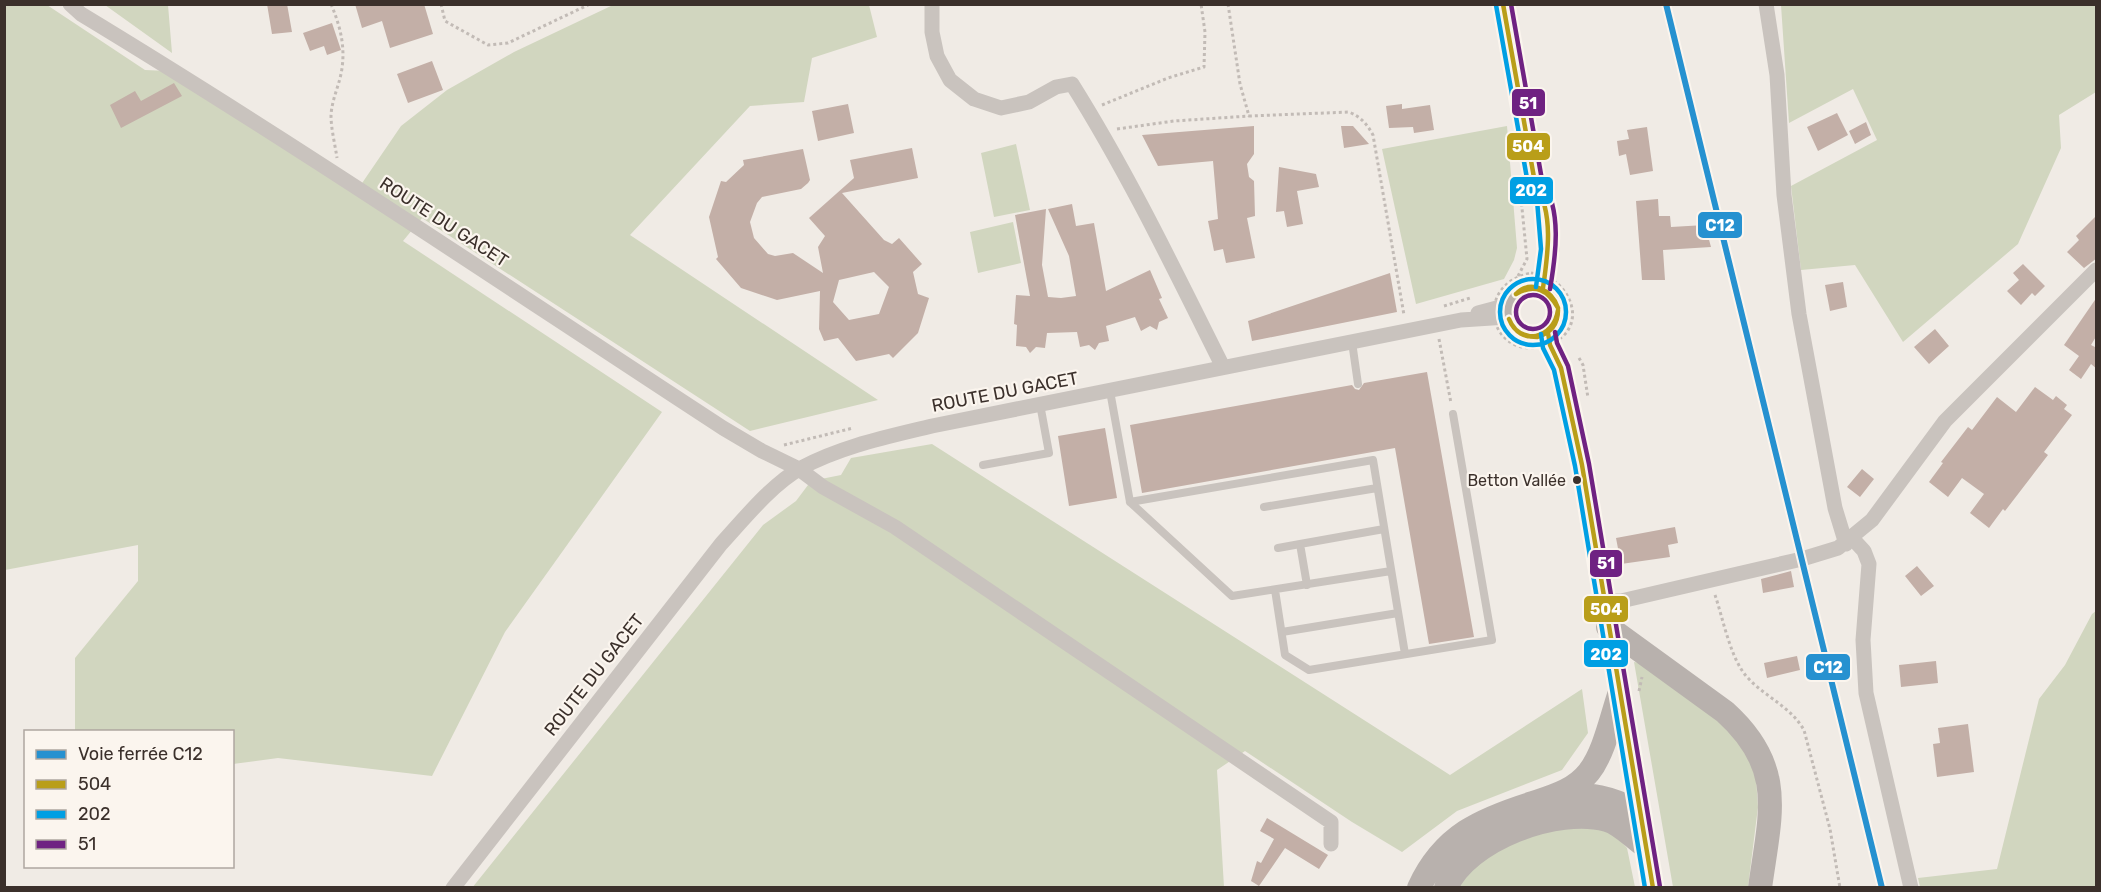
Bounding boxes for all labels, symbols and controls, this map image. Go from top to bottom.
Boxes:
line badge: 51 [1511,88,1546,117]
text: 51 [1519,94,1537,113]
line badge: 504 [1506,132,1551,161]
text: 504 [1512,137,1544,156]
street label: ROUTE DU GACET [376,172,512,272]
line badge: 202 [1509,176,1554,205]
text: 202 [1515,181,1547,200]
line badge: C12 [1697,211,1743,239]
text: C12 [1705,216,1735,235]
street label: ROUTE DU GACET [930,367,1080,417]
place label: Betton Vallée [1467,471,1566,490]
marker: Betton Vallée [1571,474,1583,486]
line badge: 51 [1589,549,1623,578]
text: 51 [1597,554,1615,573]
line badge: 504 [1583,595,1629,623]
text: 504 [1590,600,1622,619]
street label: ROUTE DU GACET [539,610,649,740]
line badge: 202 [1583,639,1629,668]
text: 202 [1590,645,1622,664]
line badge: C12 [1805,653,1851,681]
text: C12 [1813,658,1843,677]
legend [24,730,234,868]
text: Voie ferrée C12 [78,743,203,765]
text: 504 [78,773,111,795]
text: 202 [78,803,111,825]
text: 51 [78,833,96,855]

